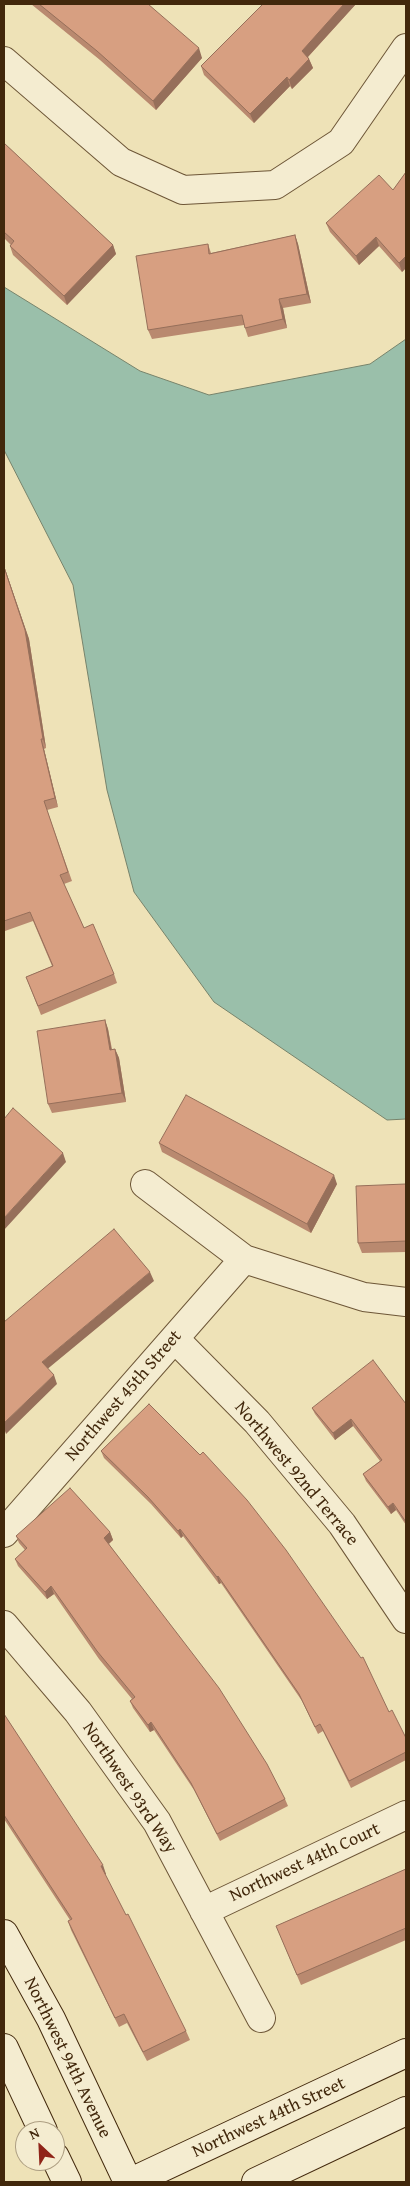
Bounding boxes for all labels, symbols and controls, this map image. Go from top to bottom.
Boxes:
street label: Northwest 45th Street [61,1326,187,1466]
street label: Northwest 92nd Terrace [229,1398,363,1550]
street label: Northwest 93rd Way [77,1718,181,1858]
street label: Northwest 44th Court [226,1819,384,1907]
street label: Northwest 94th Avenue [19,1974,115,2142]
street label: Northwest 44th Street [189,2073,349,2163]
north arrow [15,2121,65,2171]

